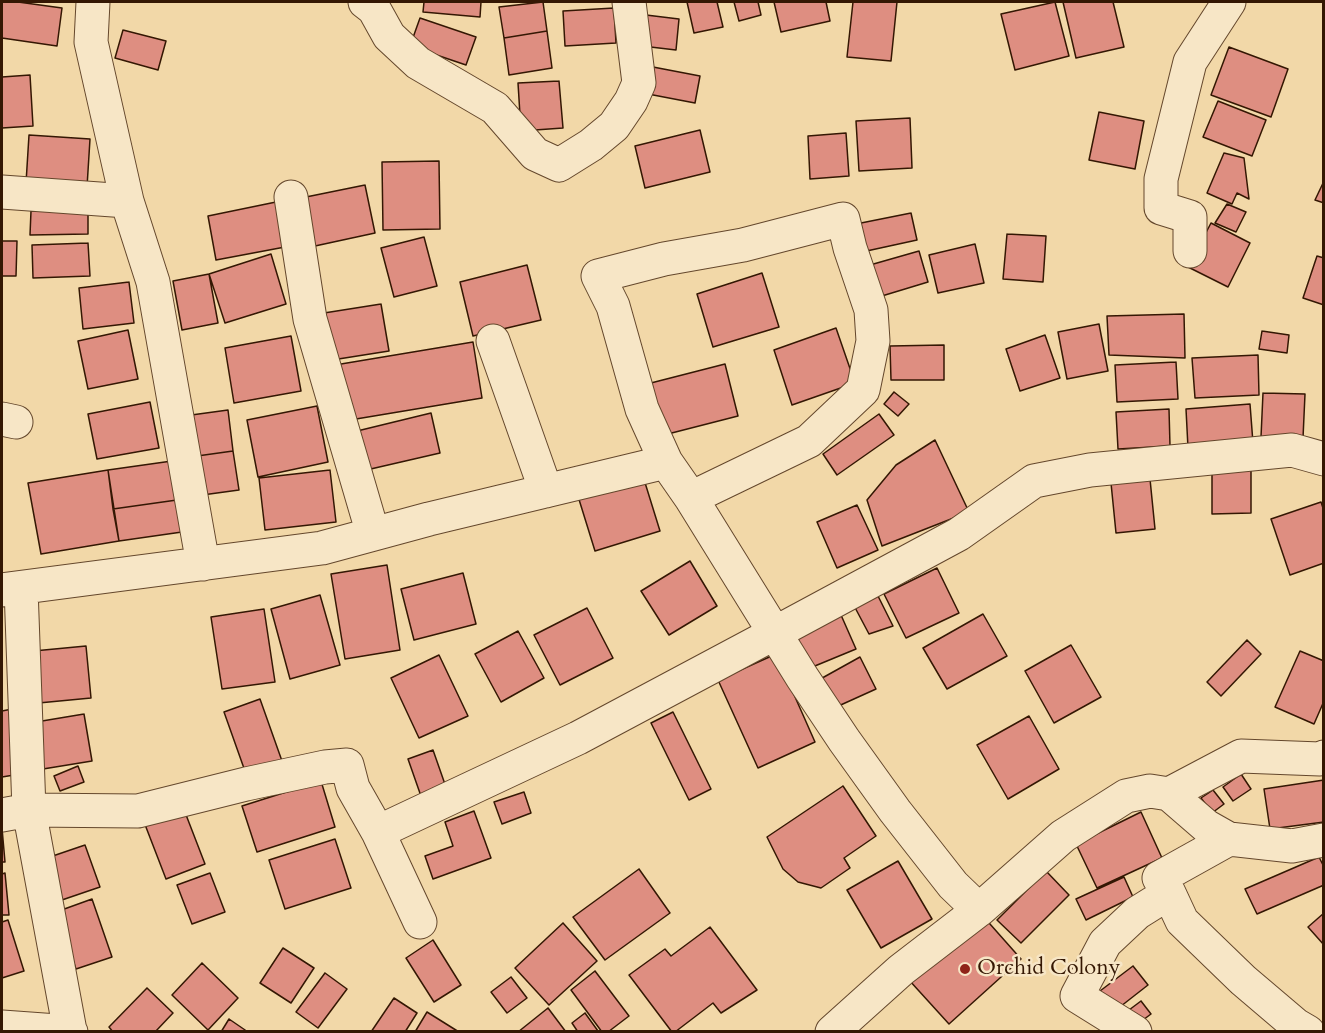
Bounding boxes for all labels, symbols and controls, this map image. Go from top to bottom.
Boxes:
place label: Orchid Colony [977,956,1120,982]
marker: Orchid Colony [958,962,972,976]

